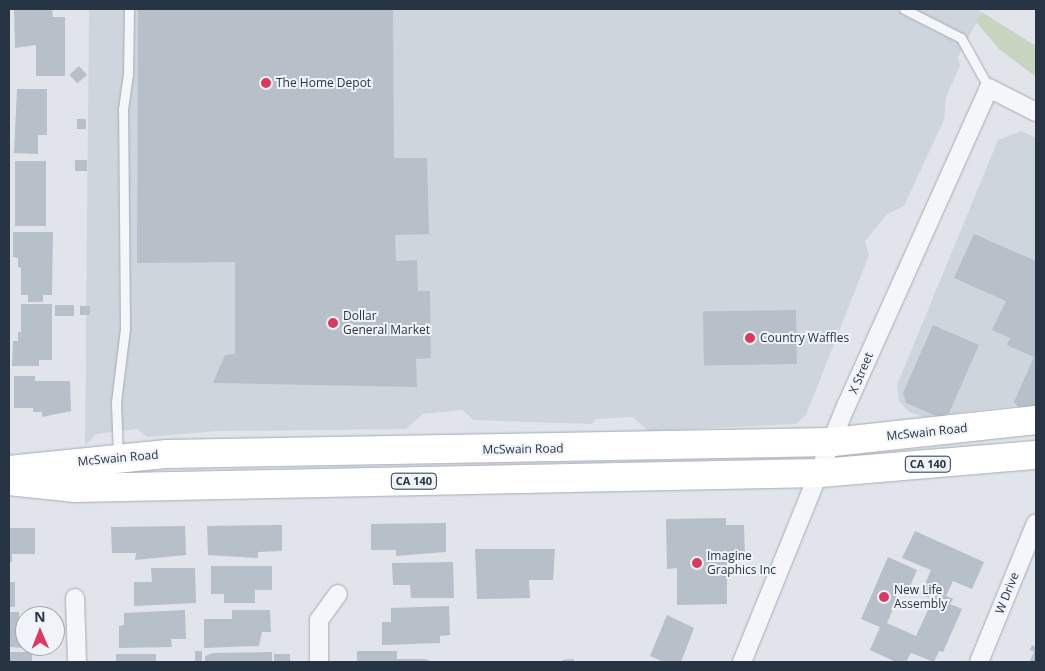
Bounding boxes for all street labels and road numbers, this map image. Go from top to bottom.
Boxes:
street label: X Street [846,350,876,396]
street label: McSwain Road [886,421,968,443]
street label: McSwain Road [482,441,564,457]
street label: McSwain Road [77,447,159,469]
road number: CA 140 [904,456,952,472]
road number: CA 140 [390,472,438,490]
street label: W Drive [992,570,1022,616]

